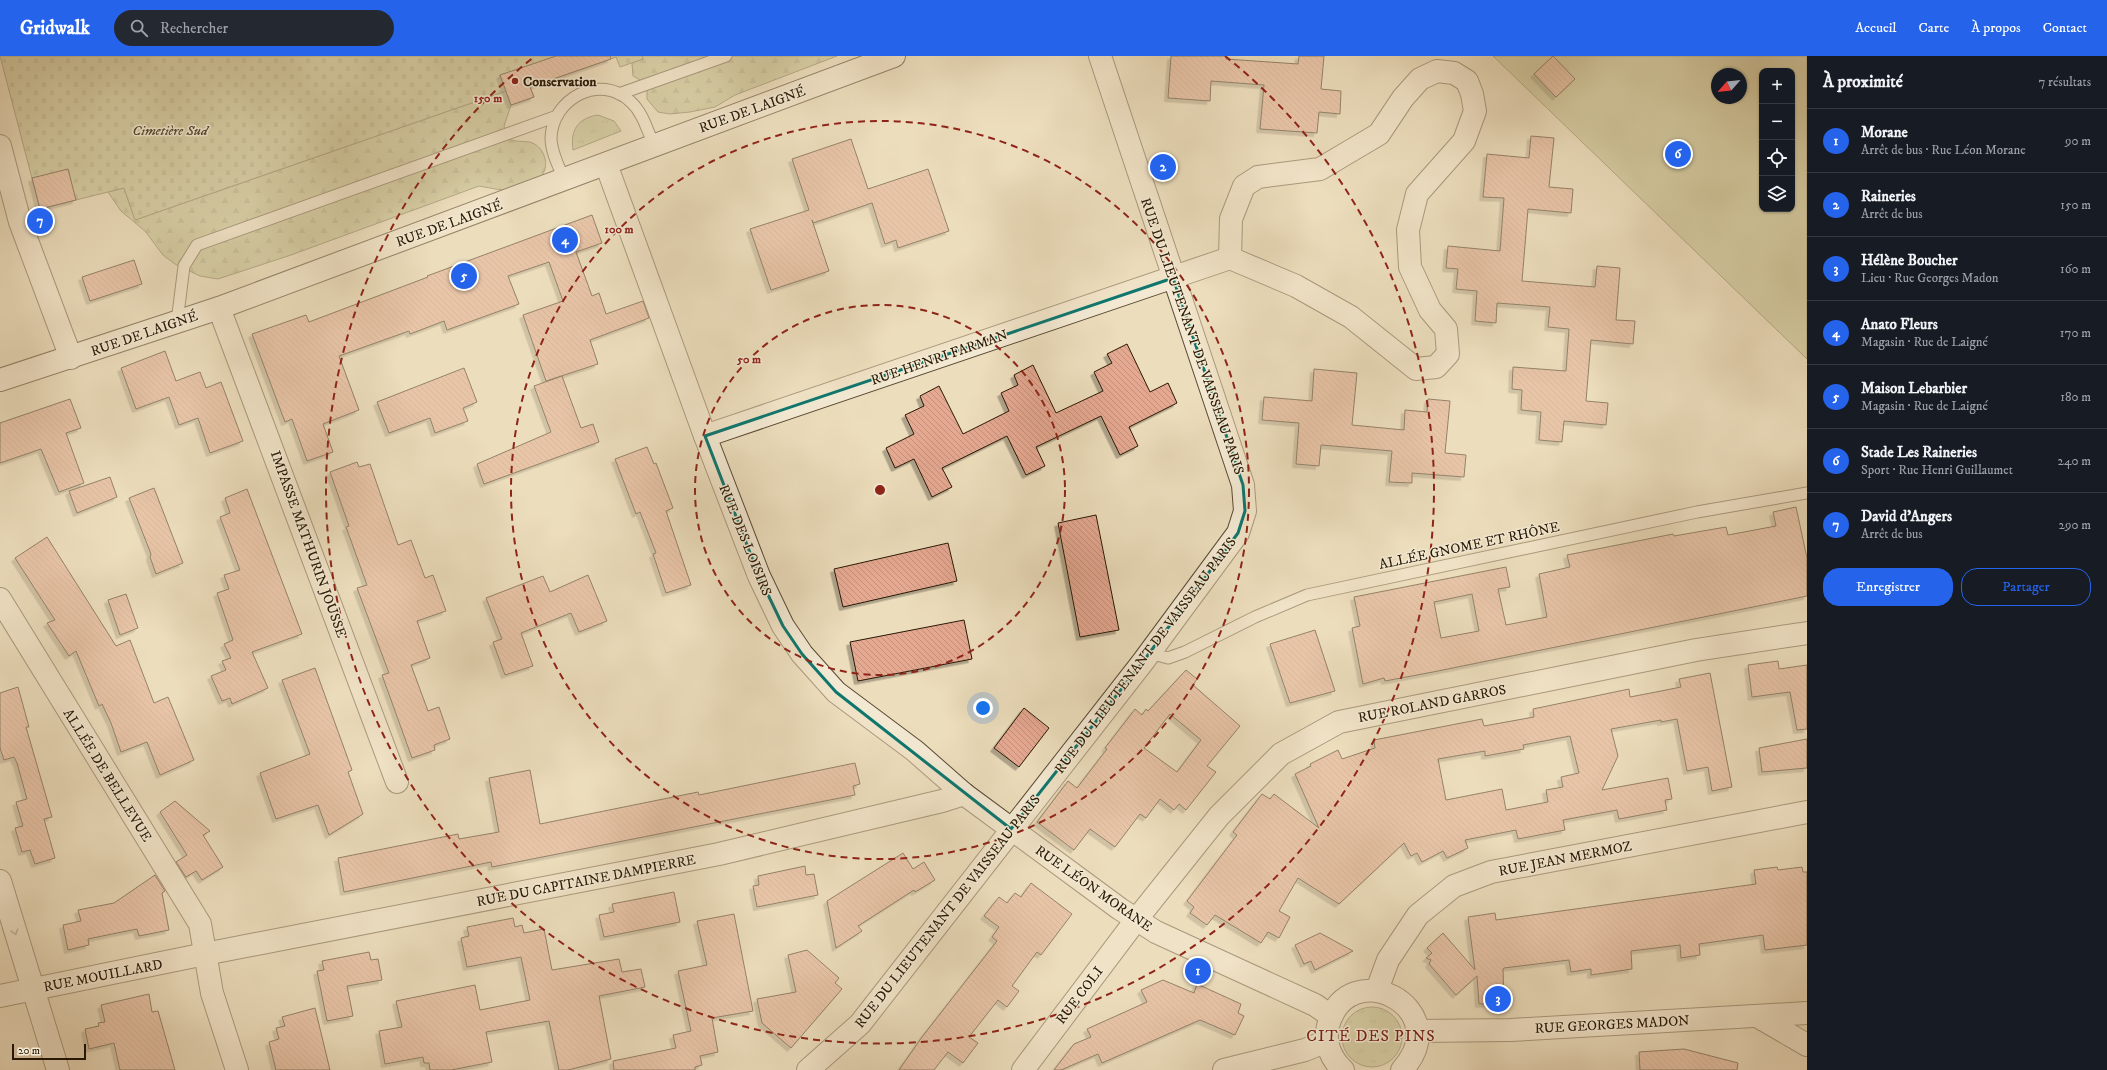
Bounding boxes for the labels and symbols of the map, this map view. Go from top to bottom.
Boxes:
north arrow [1711,68,1747,104]
place label: Conservation [523,73,597,91]
marker: Conservation [510,76,520,86]
street label: RUE DE LAIGNÉ [697,82,808,138]
text: 150 m [474,91,502,106]
park label: Cimetière Sud [132,122,210,140]
pin: 6 [1665,139,1691,169]
pin: 2 [1150,152,1176,182]
street label: RUE DE LAIGNÉ [394,196,505,252]
street label: RUE DU LIEUTENANT DE VAISSEAU PARIS [1136,196,1248,477]
pin: 7 [27,206,53,236]
text: 100 m [605,222,633,237]
pin: 4 [552,225,578,255]
pin: 5 [451,261,477,291]
street label: RUE DE LAIGNÉ [88,307,200,361]
street label: RUE HENRI FARMAN [868,326,1011,390]
text: 50 m [736,352,761,367]
street label: IMPASSE MATHURIN JOUSSE [266,448,350,640]
street label: RUE DES LOISIRS [714,482,776,599]
centre of rings [873,483,887,497]
street label: ALLÉE GNOME ET RHÔNE [1377,518,1561,574]
street label: RUE DU LIEUTENANT DE VAISSEAU PARIS [1051,534,1241,777]
street label: RUE ROLAND GARROS [1357,681,1508,727]
your location [973,698,993,718]
street label: ALLÉE DE BELLEVUE [59,706,156,845]
street label: RUE DU LIEUTENANT DE VAISSEAU PARIS [851,791,1045,1032]
street label: RUE JEAN MERMOZ [1497,837,1633,881]
street label: RUE LÉON MORANE [1031,842,1156,936]
street label: RUE DU CAPITAINE DAMPIERRE [475,851,697,911]
one-way arrow [10,928,19,935]
street label: RUE MOUILLARD [42,956,164,996]
pin: 1 [1185,956,1211,986]
street label: RUE COLI [1052,963,1108,1028]
pin: 3 [1485,984,1511,1014]
street label: RUE GEORGES MADON [1534,1012,1690,1038]
district label: CITÉ DES PINS [1306,1026,1436,1046]
scale bar [12,1042,86,1061]

